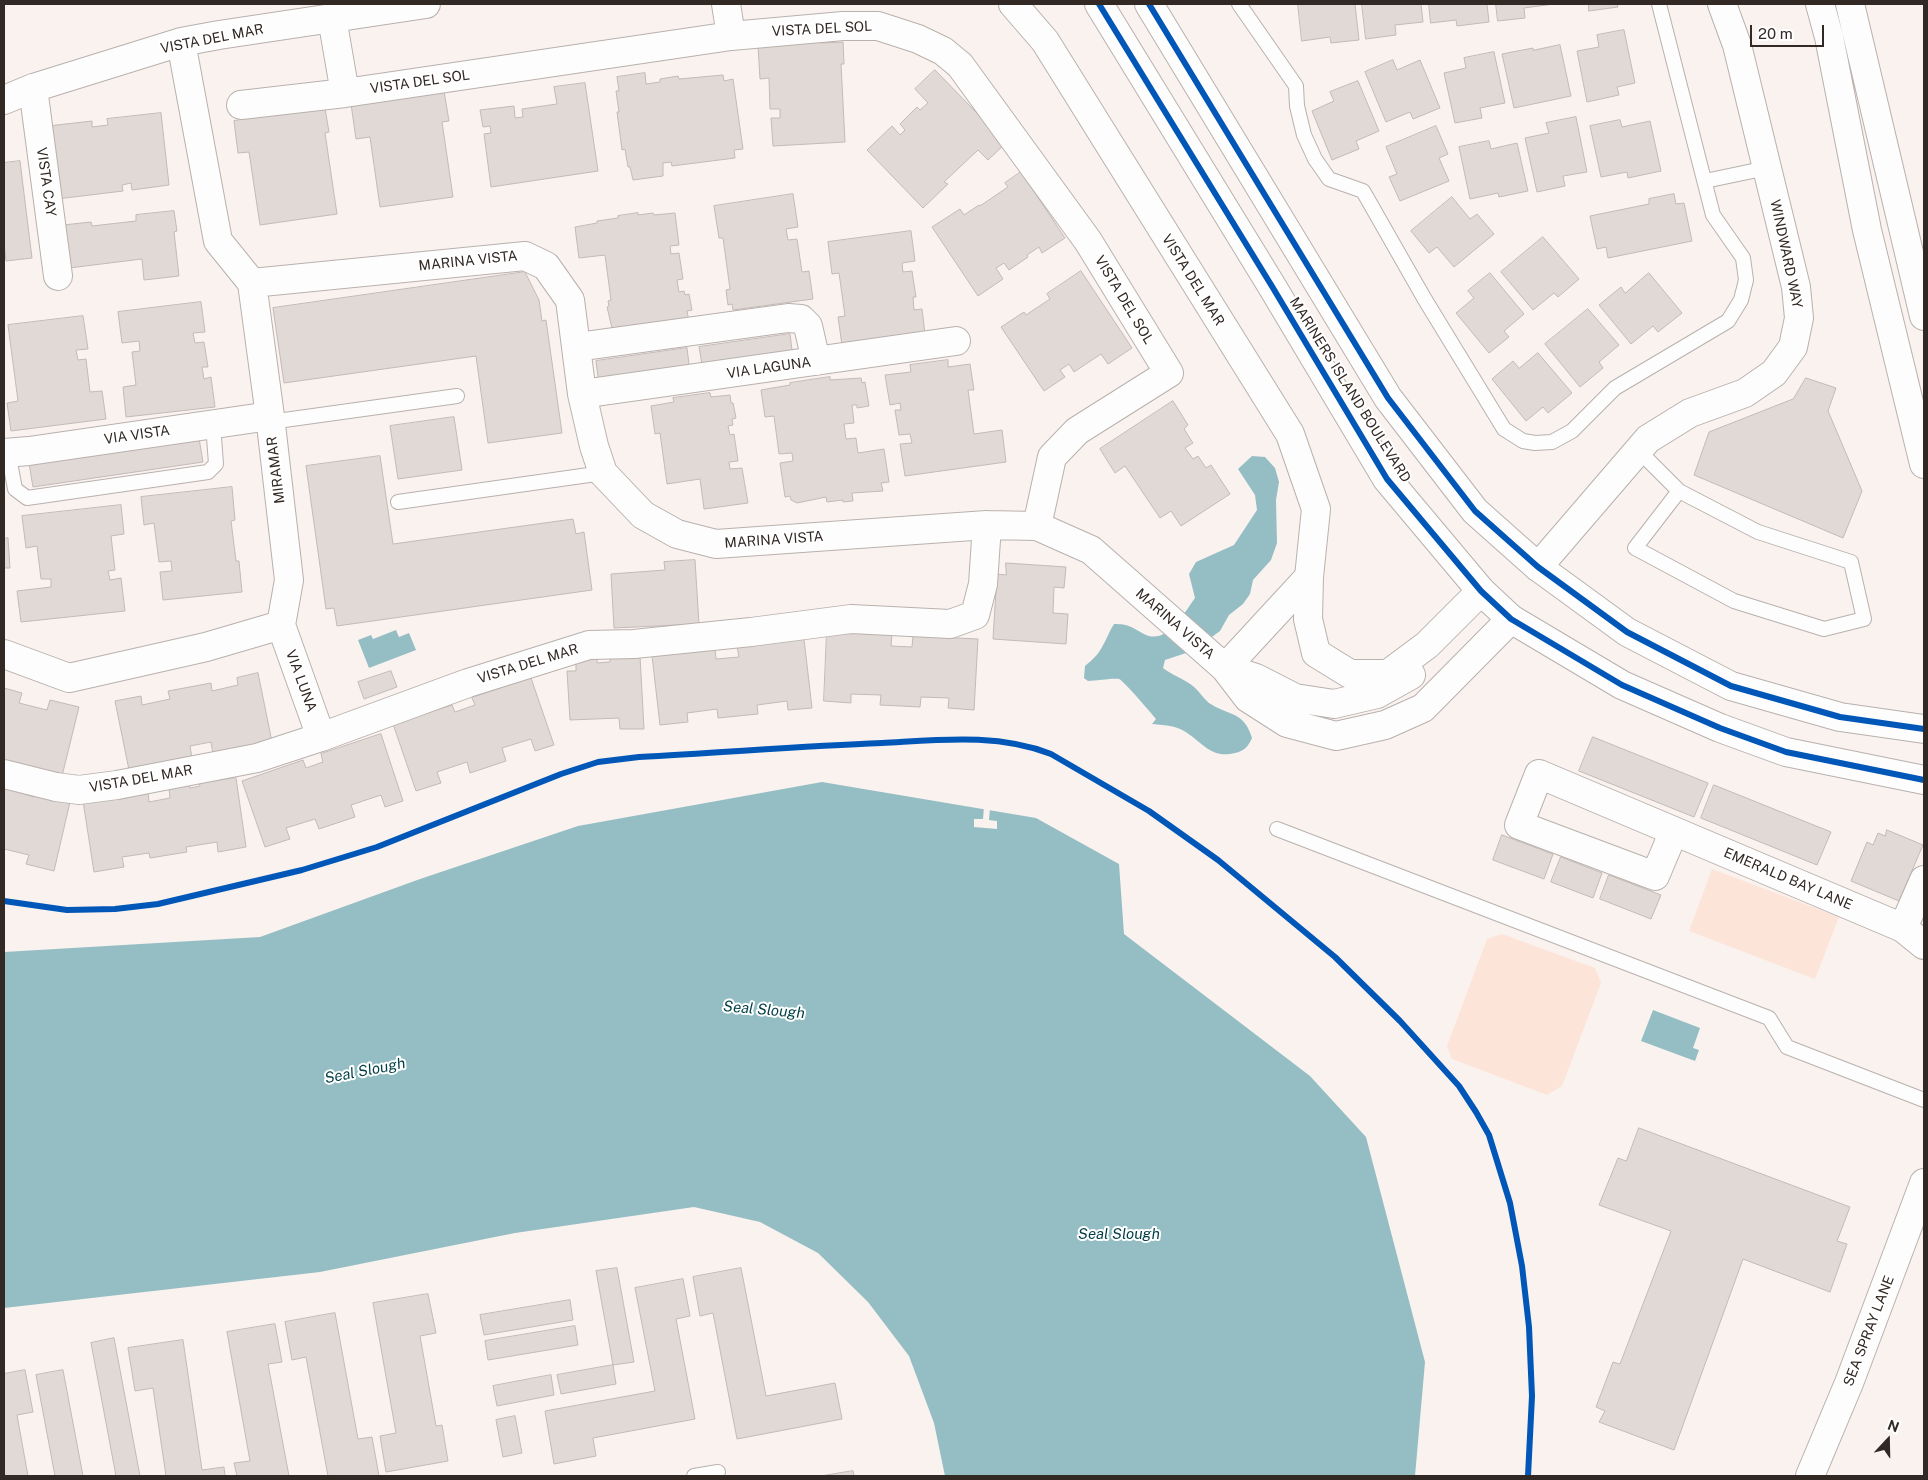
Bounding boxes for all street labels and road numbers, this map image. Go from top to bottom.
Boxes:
street label: VISTA DEL SOL [771,18,873,40]
street label: VISTA DEL MAR [159,21,265,57]
street label: VISTA DEL SOL [369,67,471,97]
street label: VISTA CAY [33,146,59,218]
street label: WINDWARD WAY [1766,198,1806,310]
street label: VISTA DEL MAR [1158,231,1228,329]
street label: MARINA VISTA [418,247,518,275]
street label: VISTA DEL SOL [1091,253,1157,347]
street label: MARINERS ISLAND BOULEVARD [1286,294,1414,486]
street label: VIA LAGUNA [726,354,812,382]
street label: VIA VISTA [103,422,171,448]
street label: MIRAMAR [264,435,288,505]
street label: MARINA VISTA [724,528,824,552]
street label: MARINA VISTA [1132,585,1218,663]
street label: VISTA DEL MAR [475,641,581,687]
street label: VIA LUNA [282,648,320,714]
street label: VISTA DEL MAR [88,762,194,796]
street label: EMERALD BAY LANE [1721,844,1855,914]
street label: SEA SPRAY LANE [1840,1273,1898,1389]

